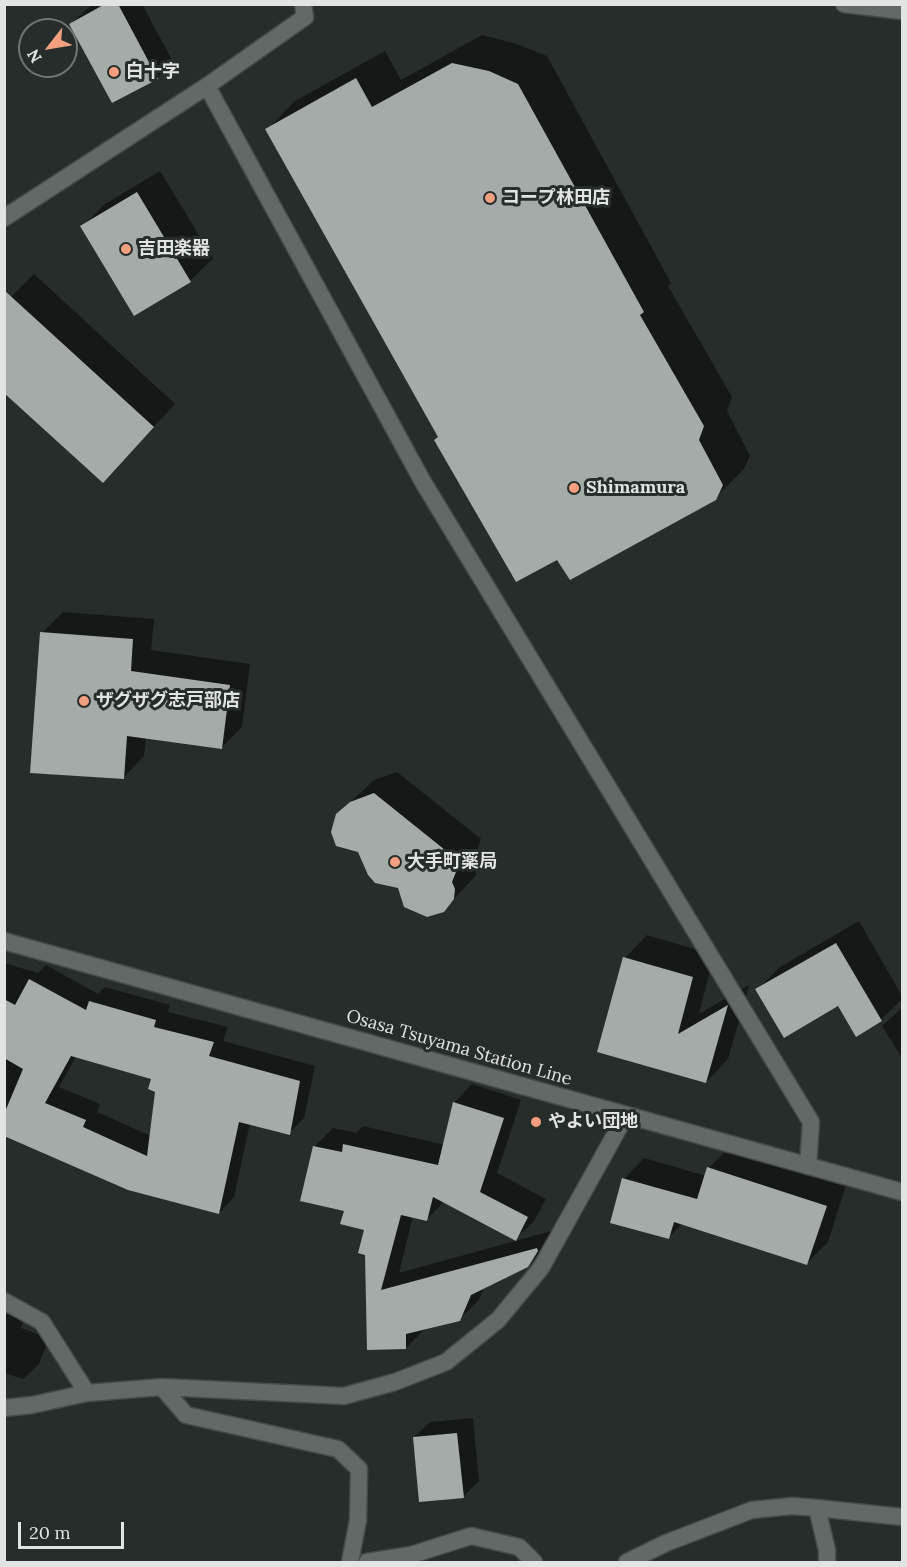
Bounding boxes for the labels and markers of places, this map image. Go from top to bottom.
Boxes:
place label: 白十字 [126,61,180,83]
marker: 白十字 [107,65,121,79]
place label: コープ林田店 [502,187,610,209]
marker: コープ林田店 [483,191,497,205]
place label: 吉田楽器 [138,238,210,260]
marker: 吉田楽器 [119,242,133,256]
place label: Shimamura [586,477,685,499]
marker: Shimamura [567,481,581,495]
place label: ザグザグ志戸部店 [96,690,240,712]
marker: ザグザグ志戸部店 [77,694,91,708]
place label: 大手町薬局 [407,851,497,873]
marker: 大手町薬局 [388,855,402,869]
place label: やよい団地 [548,1111,638,1133]
marker: やよい団地 [529,1115,543,1129]

